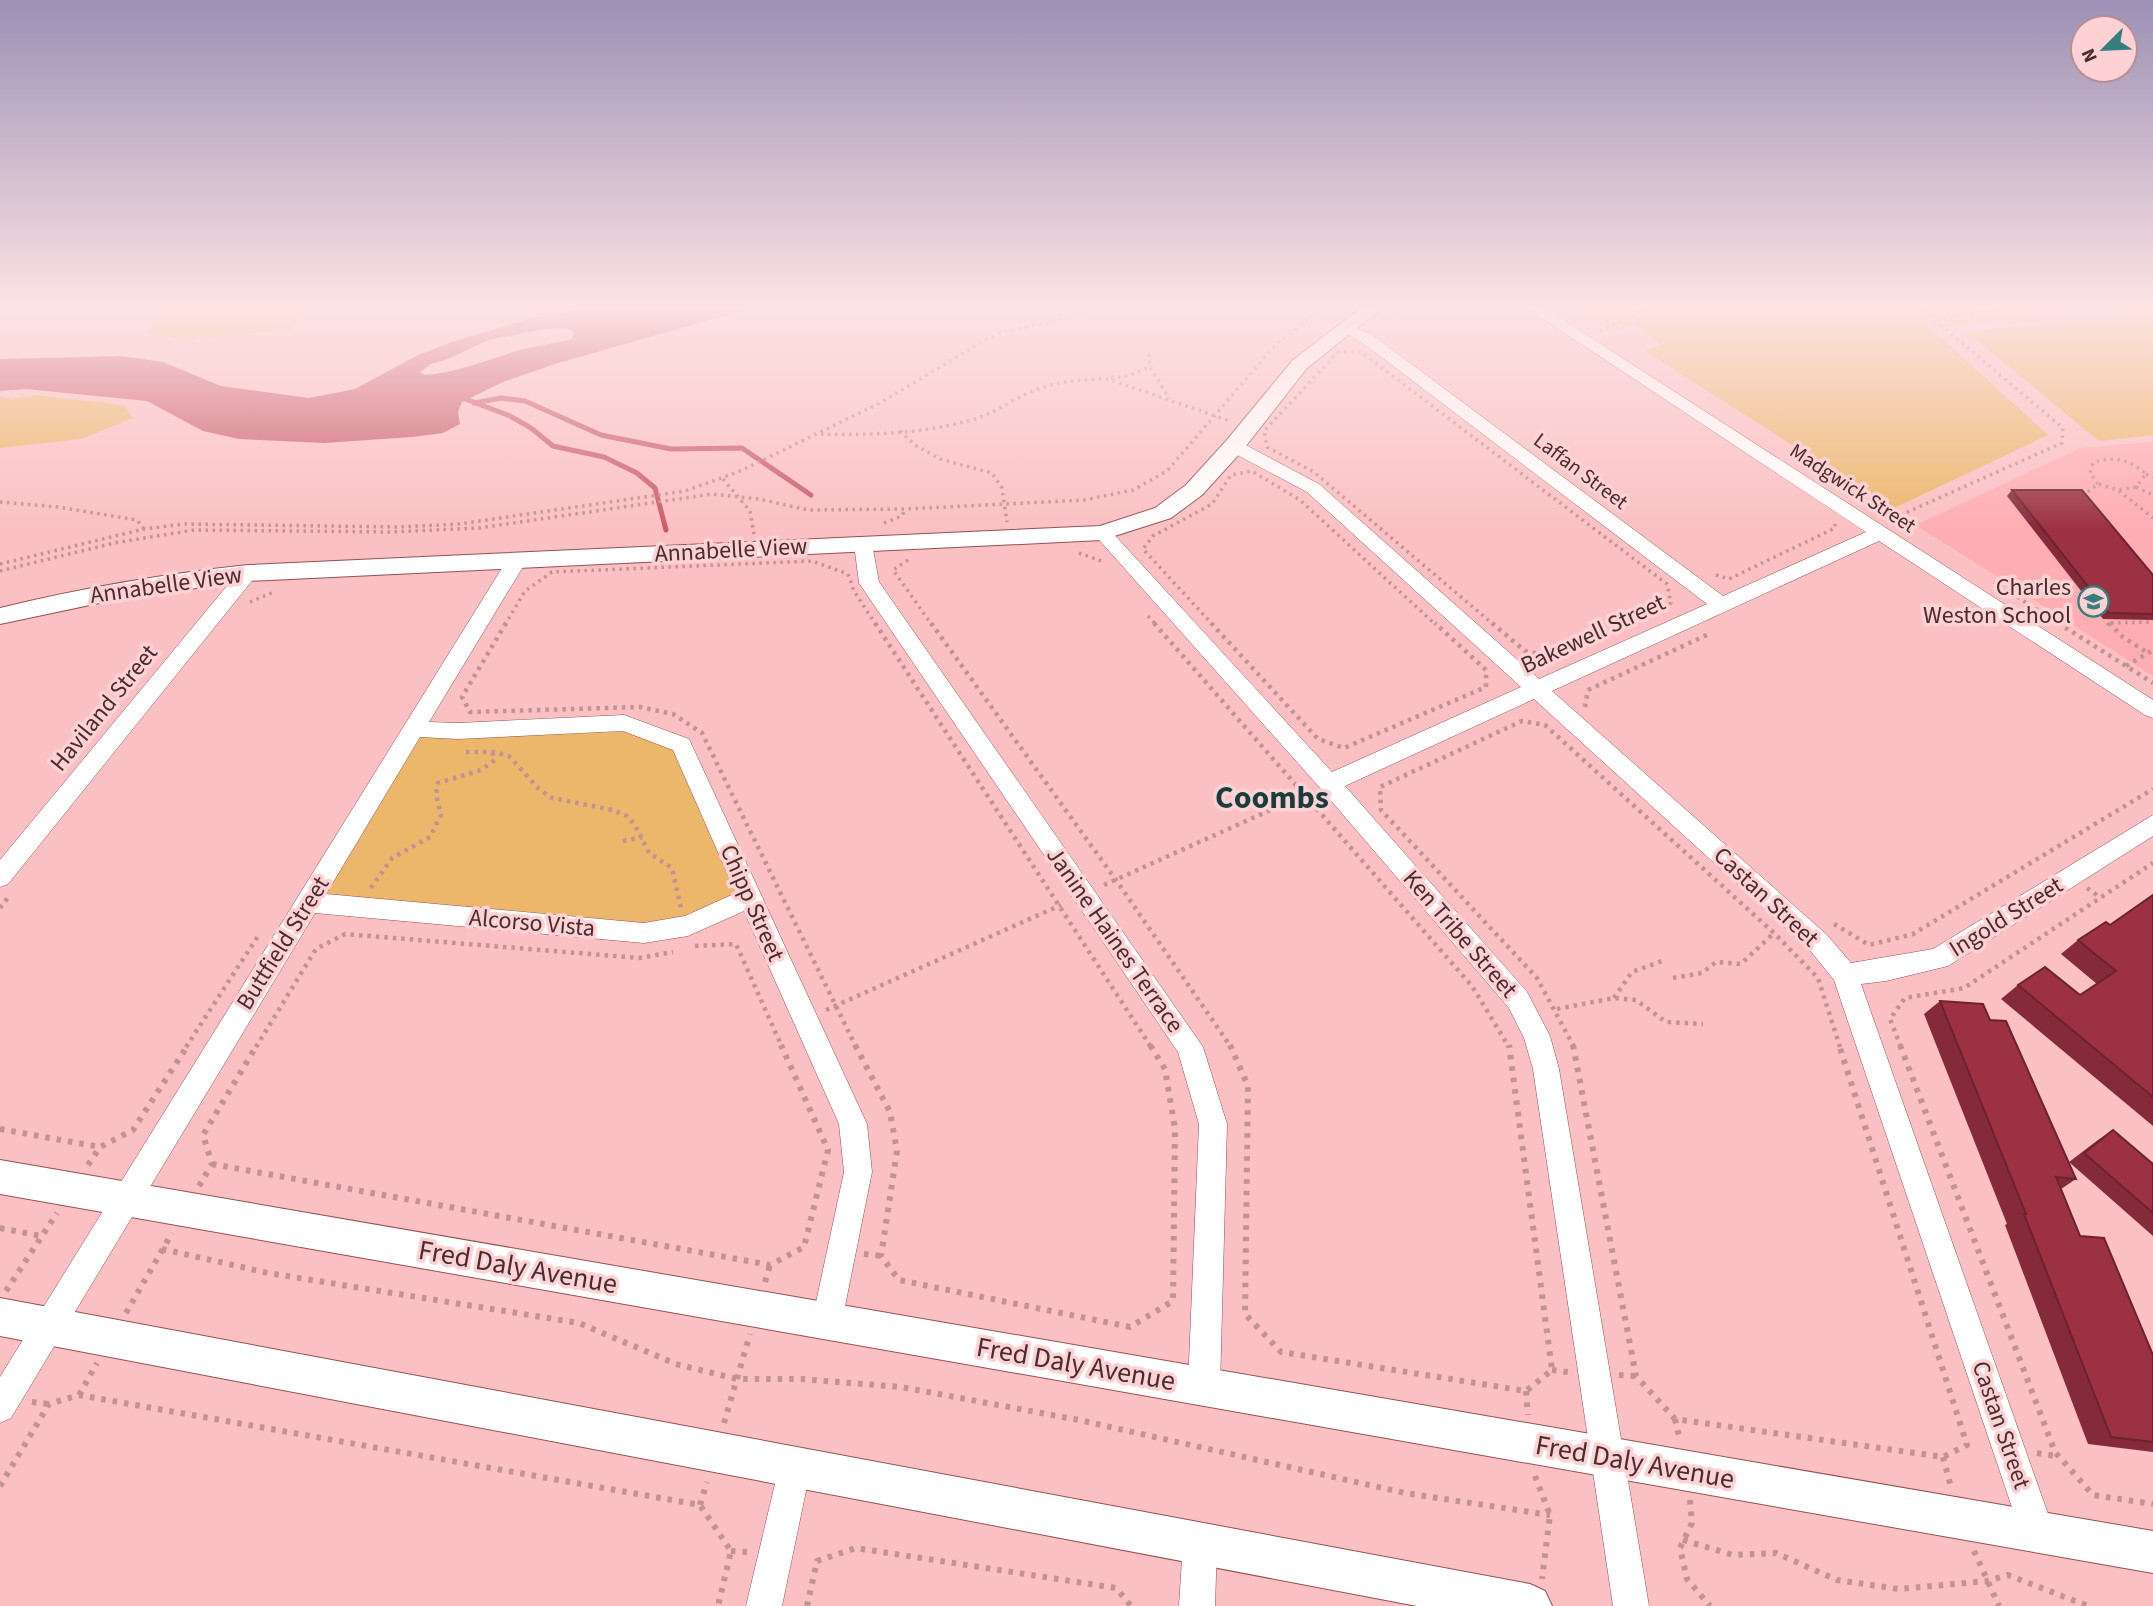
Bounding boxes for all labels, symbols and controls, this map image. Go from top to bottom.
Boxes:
north arrow [2069,14,2139,84]
text: N [2075,44,2105,67]
street label: Laffan Street [1527,426,1635,516]
street label: Madgwick Street [1784,436,1922,540]
street label: Annabelle View [654,529,808,571]
street label: Annabelle View [88,557,244,613]
place label: Charles Weston School [1923,570,2071,633]
school or university icon: Charles Weston School [2077,584,2111,618]
street label: Bakewell Street [1515,585,1671,683]
street label: Haviland Street [42,637,166,779]
district label: Coombs [1215,775,1329,821]
street label: Chipp Street [711,839,793,967]
street label: Castan Street [1705,839,1827,955]
street label: Janine Haines Terrace [1038,840,1192,1040]
street label: Ken Tribe Street [1394,862,1526,1006]
street label: Ingold Street [1942,868,2070,966]
street label: Buttfield Street [228,869,338,1017]
street label: Alcorso Vista [468,900,596,946]
street label: Fred Daly Avenue [415,1230,621,1304]
street label: Fred Daly Avenue [973,1327,1179,1401]
street label: Castan Street [1963,1356,2039,1494]
street label: Fred Daly Avenue [1532,1425,1738,1499]

